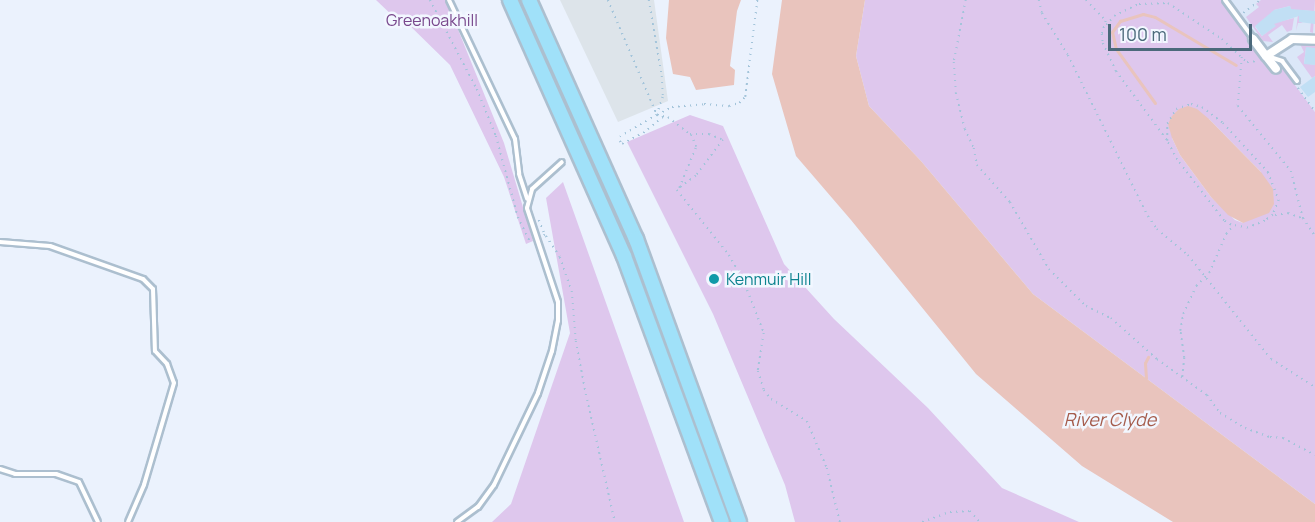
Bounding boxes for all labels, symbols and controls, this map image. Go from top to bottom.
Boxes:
park label: Greenoakhill [386,10,478,30]
scale bar [1111,12,1255,50]
text: 100 m [1119,22,1167,46]
place label: Kenmuir Hill [726,269,811,289]
marker: Kenmuir Hill [707,272,721,286]
water label: River Clyde [1064,408,1156,430]

